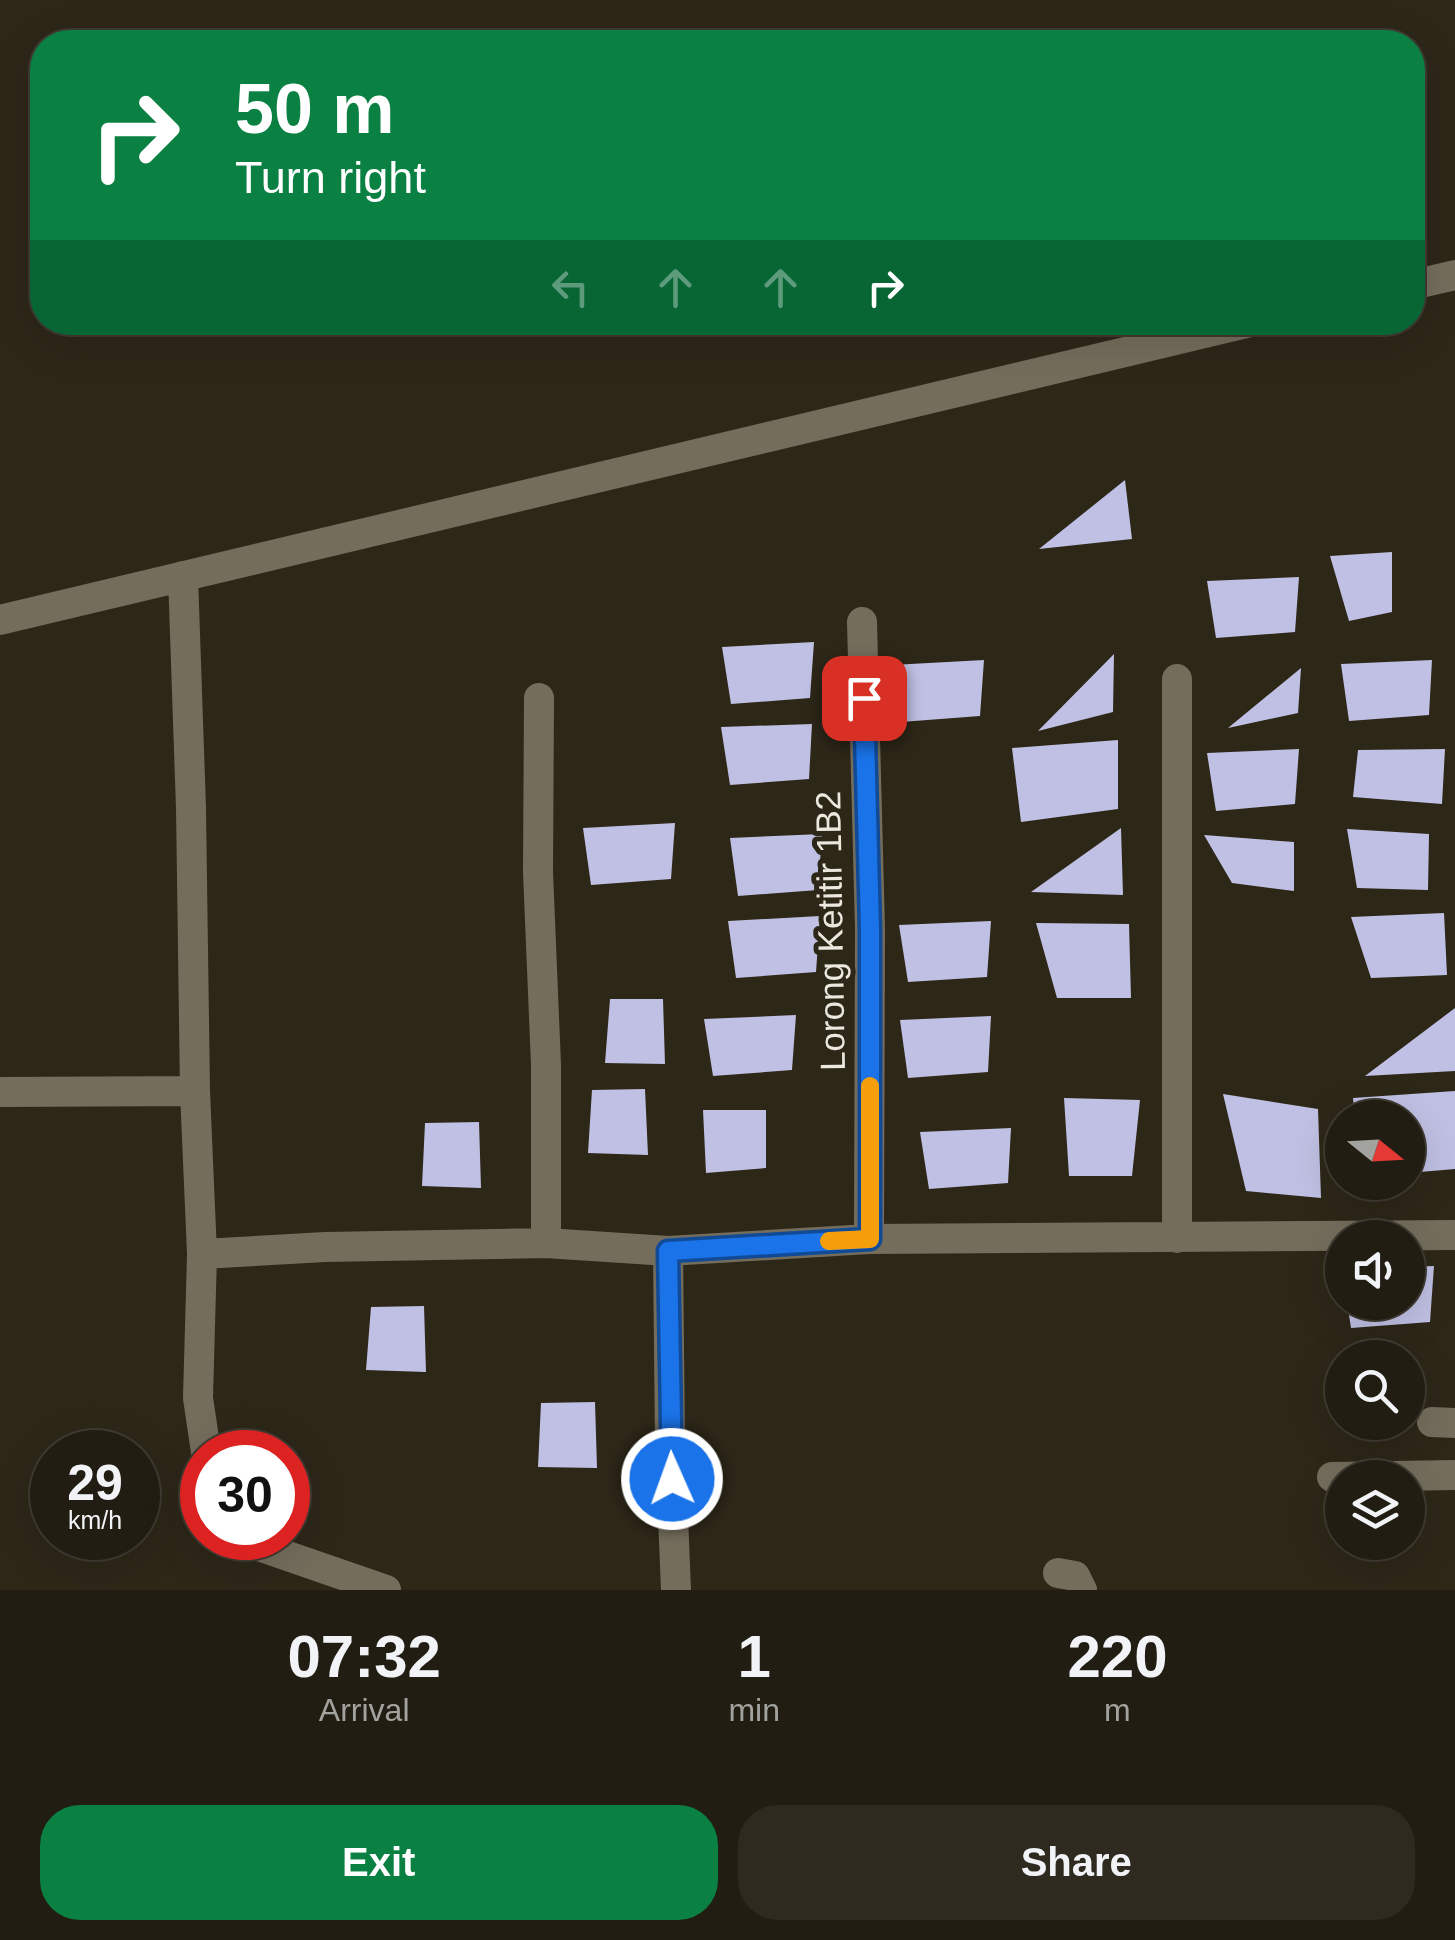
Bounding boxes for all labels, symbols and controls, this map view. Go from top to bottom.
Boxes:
icon: right [70,70,200,200]
text: 50 m [235,70,395,148]
text: Turn right [235,152,426,203]
icon: left [543,260,598,315]
icon: ahead [648,260,703,315]
icon: ahead [753,260,808,315]
icon: right [858,260,913,315]
pin [822,656,907,741]
icon: arrive [837,671,892,726]
street label: Lorong Ketitir 1B2 [808,791,852,1071]
north arrow [1325,1100,1425,1200]
map controls [1325,1100,1425,1560]
button: sound [1325,1220,1425,1320]
button: search [1325,1340,1425,1440]
position arrow [620,1427,724,1531]
speed limit sign: 30 [180,1430,310,1560]
text: 29 [67,1455,123,1511]
button: layers [1325,1460,1425,1560]
text: km/h [68,1506,122,1534]
text: 07:32 [287,1623,441,1690]
text: 1 [737,1623,771,1690]
text: 220 [1067,1623,1168,1690]
text: Arrival [319,1692,410,1728]
text: min [728,1692,780,1728]
text: m [1104,1692,1131,1728]
button: Exit [40,1805,718,1920]
button: Share [738,1805,1415,1920]

